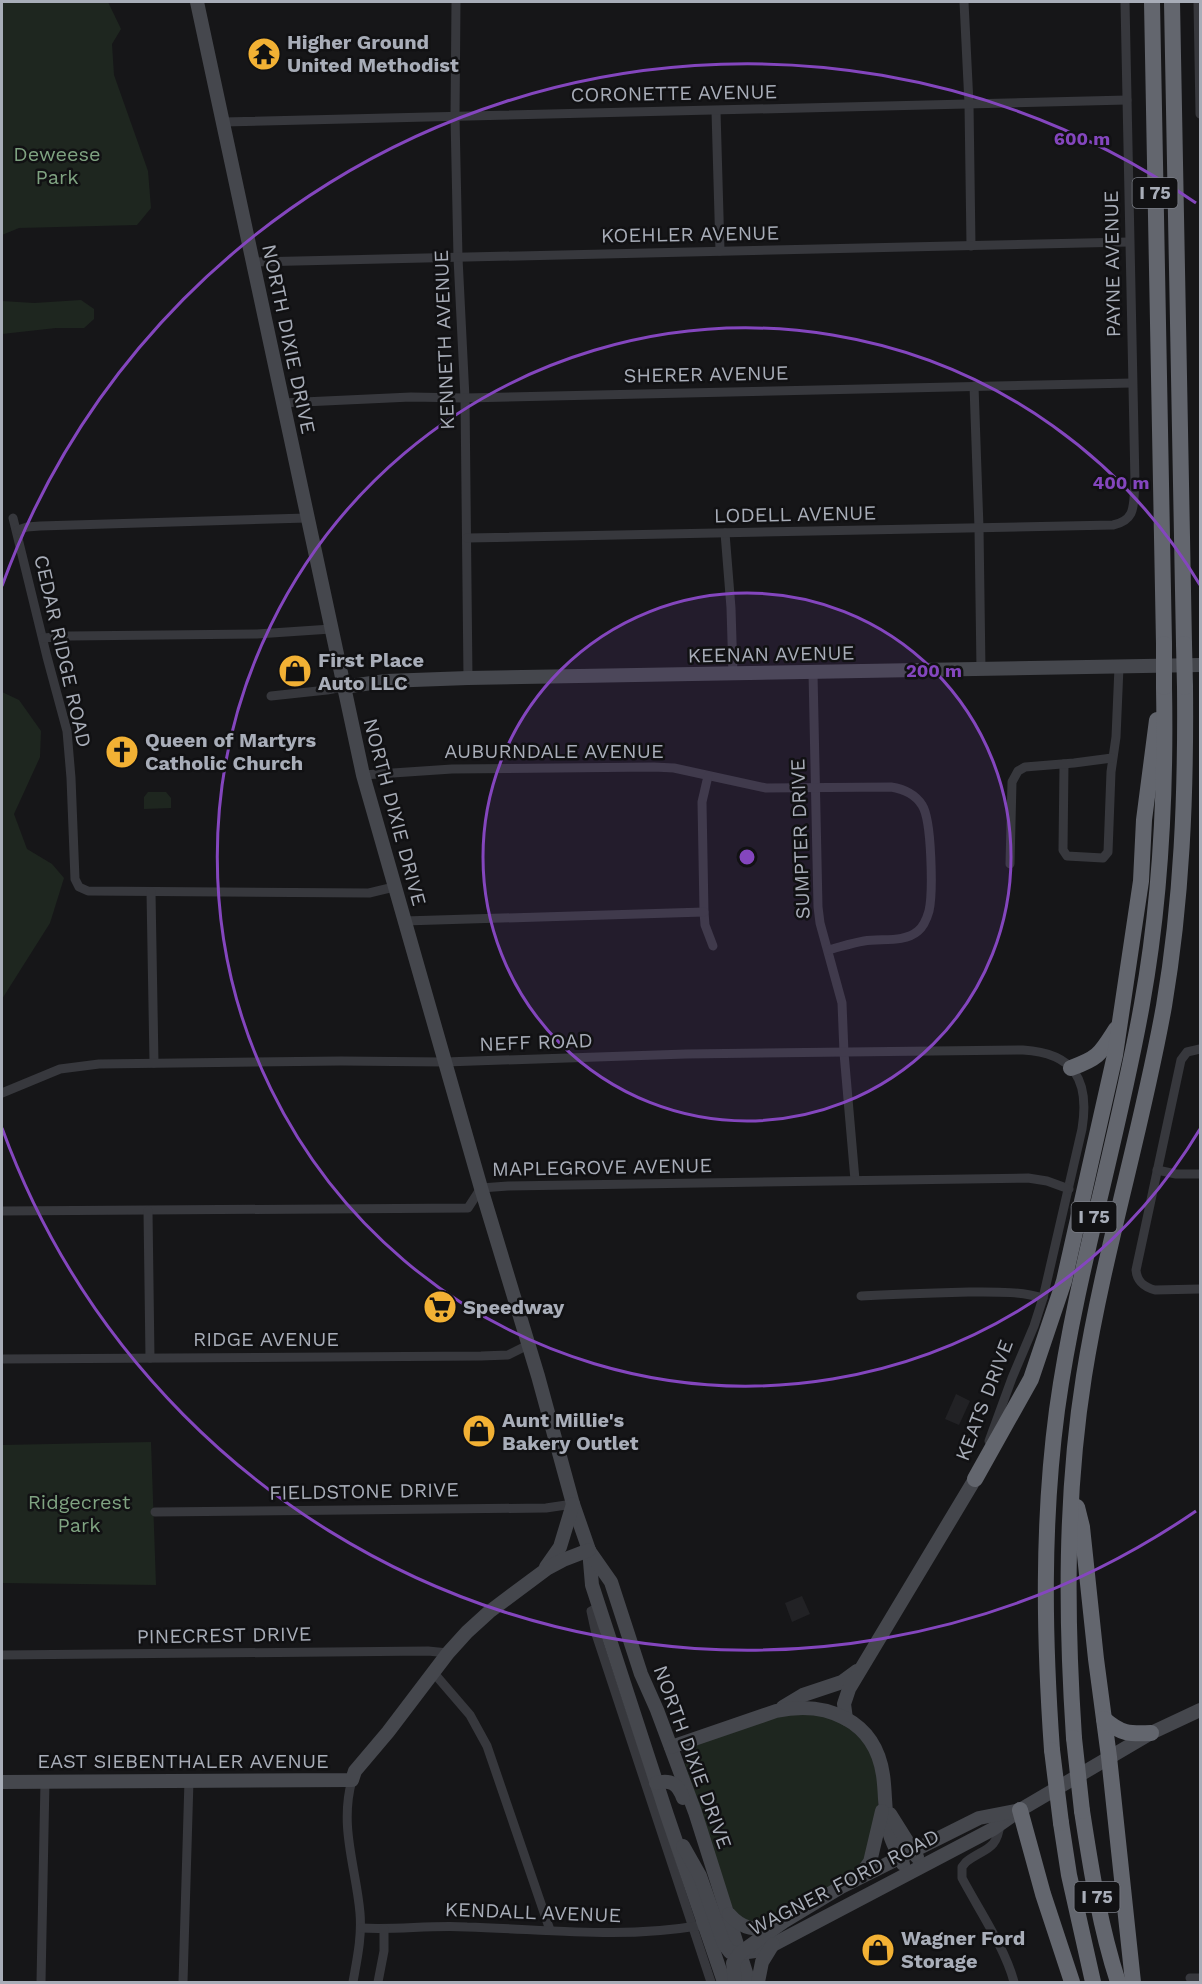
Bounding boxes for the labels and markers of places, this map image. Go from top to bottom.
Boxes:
place label: Higher Ground United Methodist [287,30,459,77]
temple icon: Higher Ground United Methodist [246,36,282,72]
place label: First Place Auto LLC [318,648,424,695]
shop icon: First Place Auto LLC [277,653,313,689]
place label: Queen of Martyrs Catholic Church [145,728,317,775]
church icon: Queen of Martyrs Catholic Church [104,734,140,770]
centre of rings [737,847,757,867]
supermarket icon: Speedway [422,1289,458,1325]
place label: Speedway [463,1295,565,1319]
place label: Aunt Millie's Bakery Outlet [502,1408,639,1455]
shop icon: Aunt Millie's Bakery Outlet [461,1413,497,1449]
place label: Wagner Ford Storage [901,1926,1025,1973]
shop icon: Wagner Ford Storage [860,1932,896,1968]

